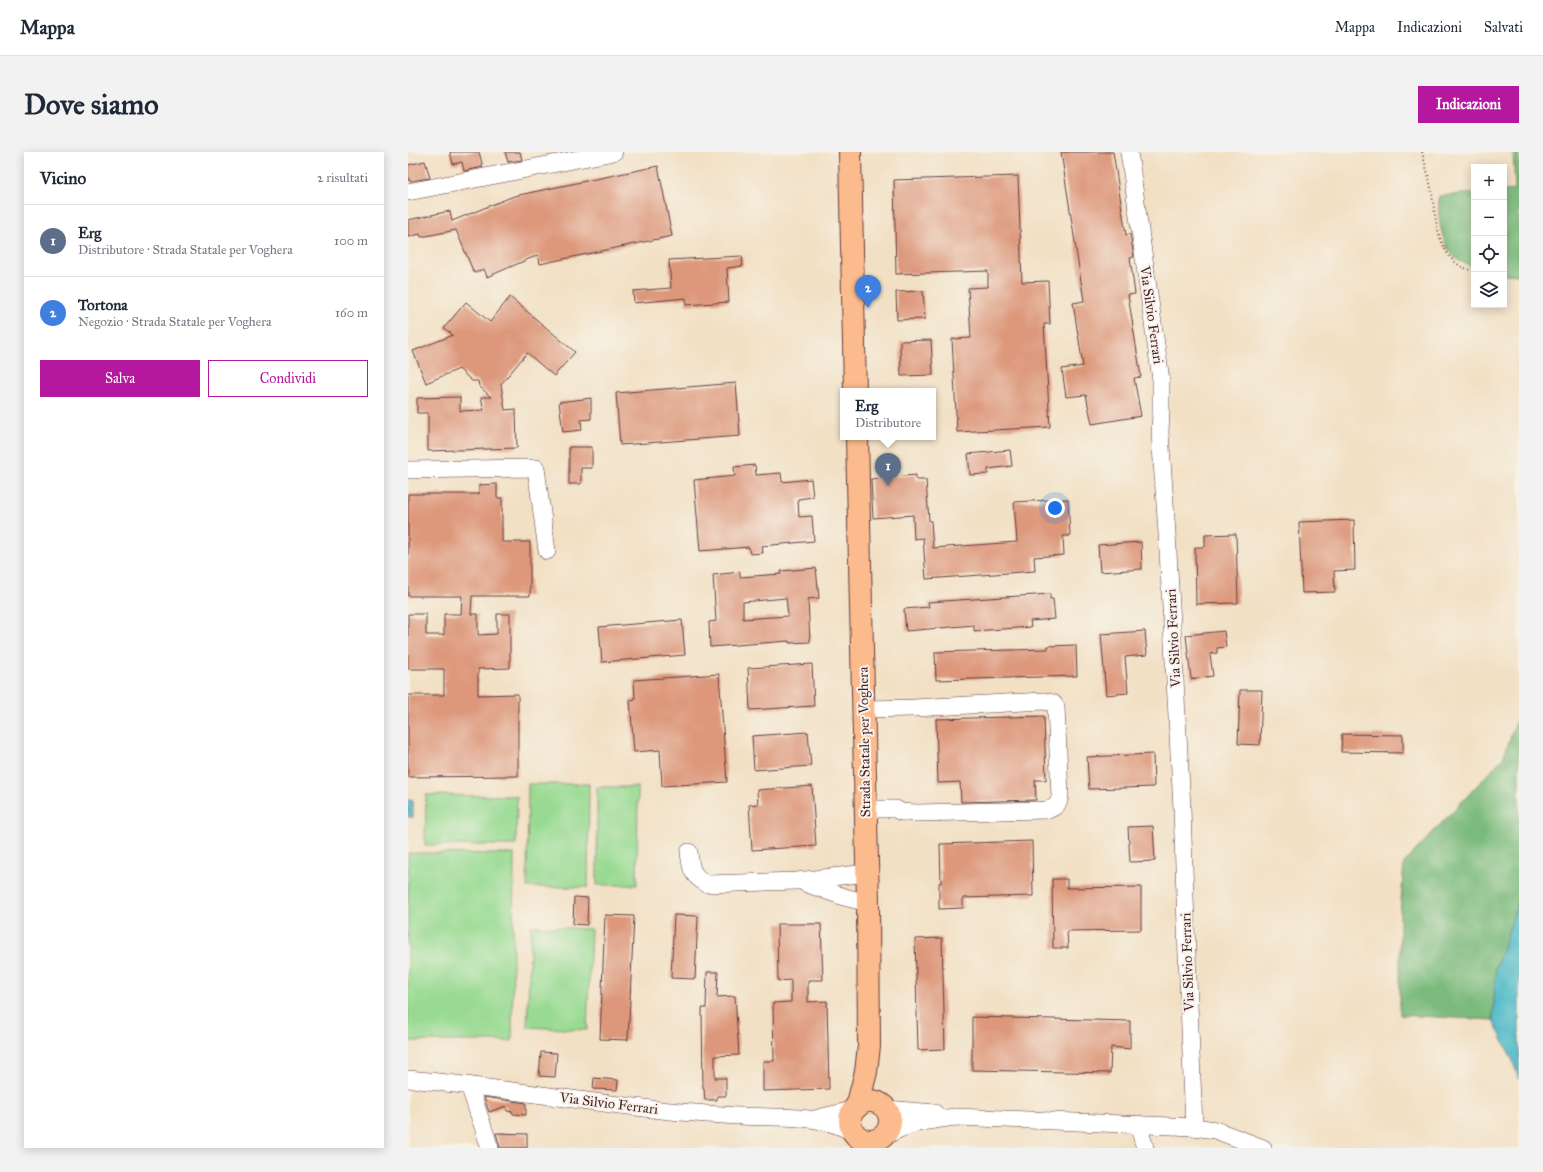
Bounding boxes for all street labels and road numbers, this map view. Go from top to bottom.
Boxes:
street label: Via Silvio Ferrari [1136,264,1167,365]
street label: Via Silvio Ferrari [1162,588,1185,689]
street label: Strada Statale per Voghera [855,666,874,818]
street label: Via Silvio Ferrari [1177,912,1198,1013]
street label: Via Silvio Ferrari [558,1089,659,1118]

